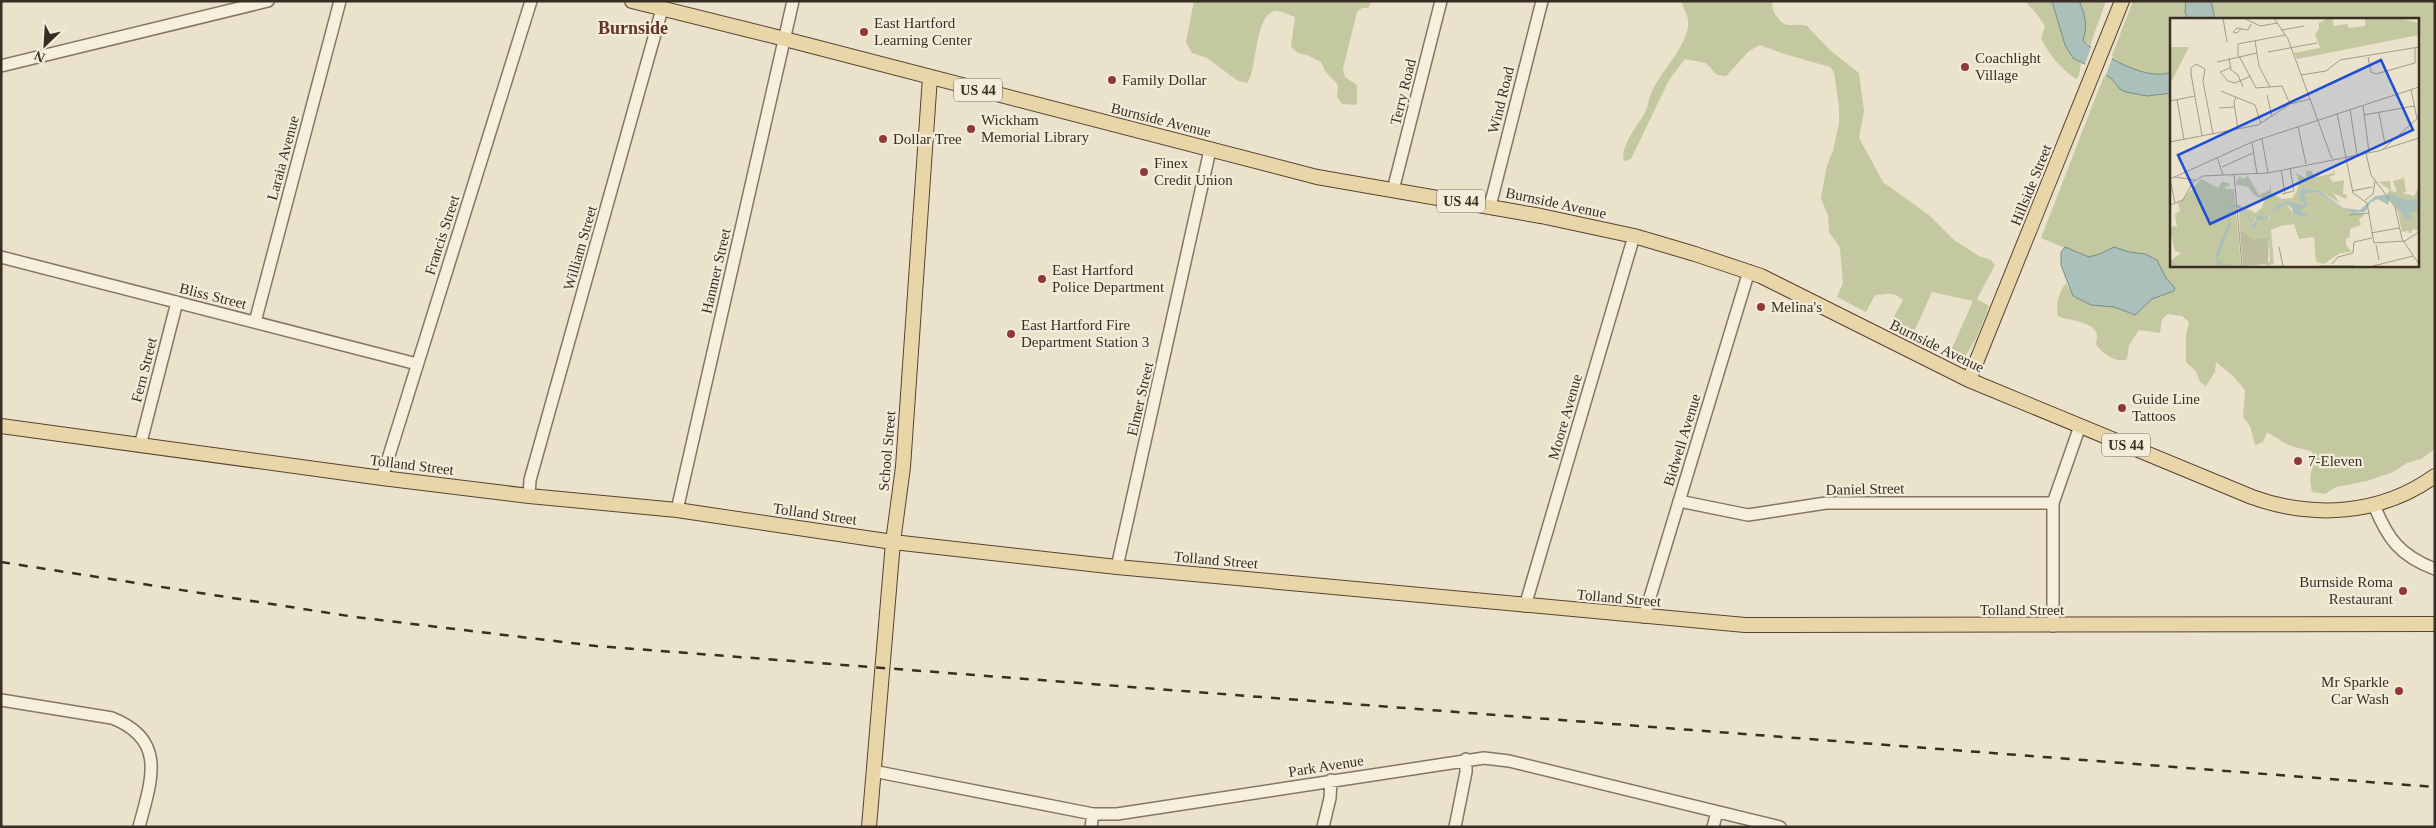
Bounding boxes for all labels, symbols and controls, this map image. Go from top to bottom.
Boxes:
place label: East Hartford Learning Center [874,15,972,48]
district label: Burnside [598,18,668,38]
inset map [2170,18,2418,266]
north arrow [20,20,70,70]
marker: East Hartford Learning Center [858,26,870,38]
text: N [32,47,47,65]
place label: Coachlight Village [1975,50,2042,83]
street label: Terry Road [1387,57,1419,127]
marker: Coachlight Village [1959,61,1971,73]
street label: Wind Road [1485,65,1517,135]
place label: Family Dollar [1122,72,1207,88]
marker: Family Dollar [1106,74,1118,86]
road number: US 44 [954,78,1002,102]
street label: Burnside Avenue [1109,100,1213,140]
place label: Wickham Memorial Library [981,112,1089,145]
street label: Laraia Avenue [264,114,302,202]
marker: Wickham Memorial Library [965,123,977,135]
place label: Dollar Tree [893,131,962,147]
marker: Dollar Tree [877,133,889,145]
street label: Hillside Street [2007,141,2055,228]
place label: Finex Credit Union [1154,155,1233,188]
marker: Finex Credit Union [1138,166,1150,178]
street label: Burnside Avenue [1504,185,1608,222]
road number: US 44 [1437,190,1485,212]
street label: Francis Street [422,192,463,277]
street label: William Street [560,203,600,292]
street label: Hanmer Street [698,226,734,315]
place label: East Hartford Police Department [1052,262,1165,295]
marker: East Hartford Police Department [1036,273,1048,285]
street label: Bliss Street [178,280,249,312]
place label: Melina's [1771,299,1822,315]
marker: Melina's [1755,301,1767,313]
street label: Burnside Avenue [1887,316,1987,376]
place label: East Hartford Fire Department Station 3 [1021,317,1149,350]
marker: East Hartford Fire Department Station 3 [1005,328,1017,340]
street label: Fern Street [128,335,160,404]
street label: Elmer Street [1124,360,1156,438]
street label: Moore Avenue [1545,372,1585,462]
street label: Bidwell Avenue [1660,391,1704,488]
place label: Guide Line Tattoos [2132,391,2200,424]
marker: Guide Line Tattoos [2116,402,2128,414]
street label: School Street [876,409,899,492]
road number: US 44 [2102,434,2150,456]
street label: Tolland Street [369,452,456,478]
place label: 7-Eleven [2308,453,2363,469]
marker: 7-Eleven [2292,455,2304,467]
street label: Daniel Street [1825,480,1905,498]
street label: Tolland Street [772,500,859,528]
street label: Tolland Street [1173,548,1260,572]
place label: Burnside Roma Restaurant [2299,574,2394,607]
marker: Burnside Roma Restaurant [2397,585,2409,597]
street label: Tolland Street [1576,586,1663,610]
street label: Tolland Street [1980,602,2065,618]
place label: Mr Sparkle Car Wash [2321,674,2389,707]
marker: Mr Sparkle Car Wash [2393,685,2405,697]
street label: Park Avenue [1287,752,1365,780]

